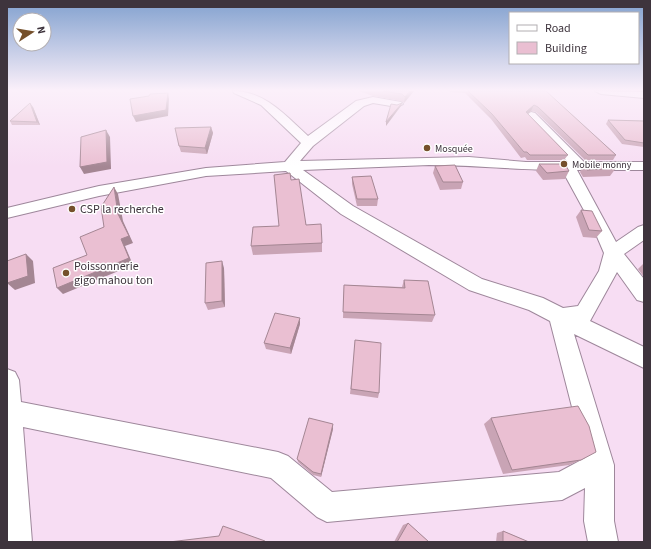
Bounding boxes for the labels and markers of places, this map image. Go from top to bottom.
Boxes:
place label: Mosquée [435,142,473,156]
marker: Mosquée [422,143,432,153]
place label: Mobile monny [572,158,632,172]
marker: Mobile monny [559,159,569,169]
place label: CSP la recherche [80,201,164,218]
marker: CSP la recherche [67,204,77,214]
place label: Poissonnerie gigo mahou ton [74,258,153,289]
marker: Poissonnerie gigo mahou ton [61,268,71,278]

